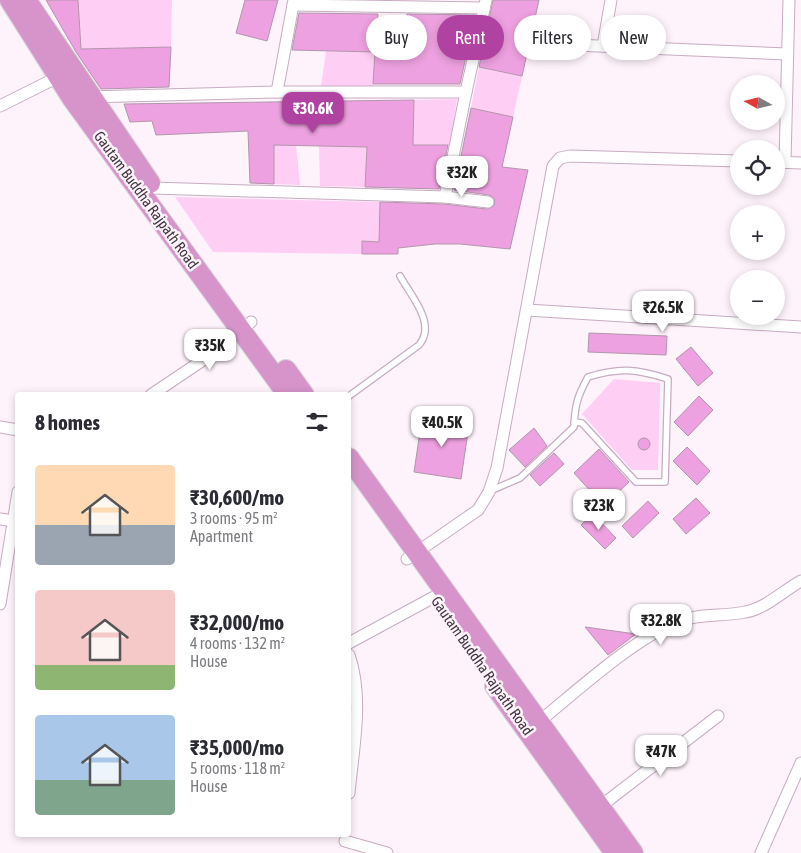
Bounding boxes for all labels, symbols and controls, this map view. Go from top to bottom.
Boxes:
chip: Buy [366,15,427,60]
chip: Rent [437,15,504,60]
chip: Filters [514,15,591,60]
chip: New [601,15,666,60]
north arrow [730,75,785,130]
map controls [730,75,785,325]
pin: ₹30.6K [272,92,354,134]
text: ₹30.6K [293,99,333,117]
street label: Gautam Buddha Rajpath Road [91,128,202,272]
button: locate [730,140,785,195]
pin: ₹32K [432,156,492,198]
text: ₹32K [447,163,477,181]
button: + [730,205,785,260]
button: − [730,270,785,325]
pin: ₹26.5K [622,290,704,333]
text: ₹26.5K [643,298,683,316]
pin: ₹35K [180,328,240,371]
text: ₹35K [195,336,225,354]
pin: ₹40.5K [401,406,483,448]
icon: filters [303,408,331,436]
text: 8 homes [35,410,100,434]
text: ₹40.5K [422,413,462,431]
icon: home [75,485,135,545]
text: ₹30,600/mo [190,485,284,509]
pin: ₹23K [569,488,629,531]
text: ₹23K [584,496,614,514]
text: 3 rooms · 95 m² [190,509,278,527]
text: Apartment [190,527,253,545]
street label: Gautam Buddha Rajpath Road [428,593,537,738]
pin: ₹32.8K [620,604,702,646]
icon: home [75,610,135,670]
text: ₹32,000/mo [190,610,284,634]
text: ₹32.8K [641,611,681,629]
text: 4 rooms · 132 m² [190,634,285,652]
text: House [190,652,227,670]
pin: ₹47K [631,734,691,777]
icon: home [75,735,135,795]
text: ₹35,000/mo [190,735,284,759]
text: ₹47K [646,742,676,760]
text: 5 rooms · 118 m² [190,759,285,777]
text: House [190,777,227,795]

